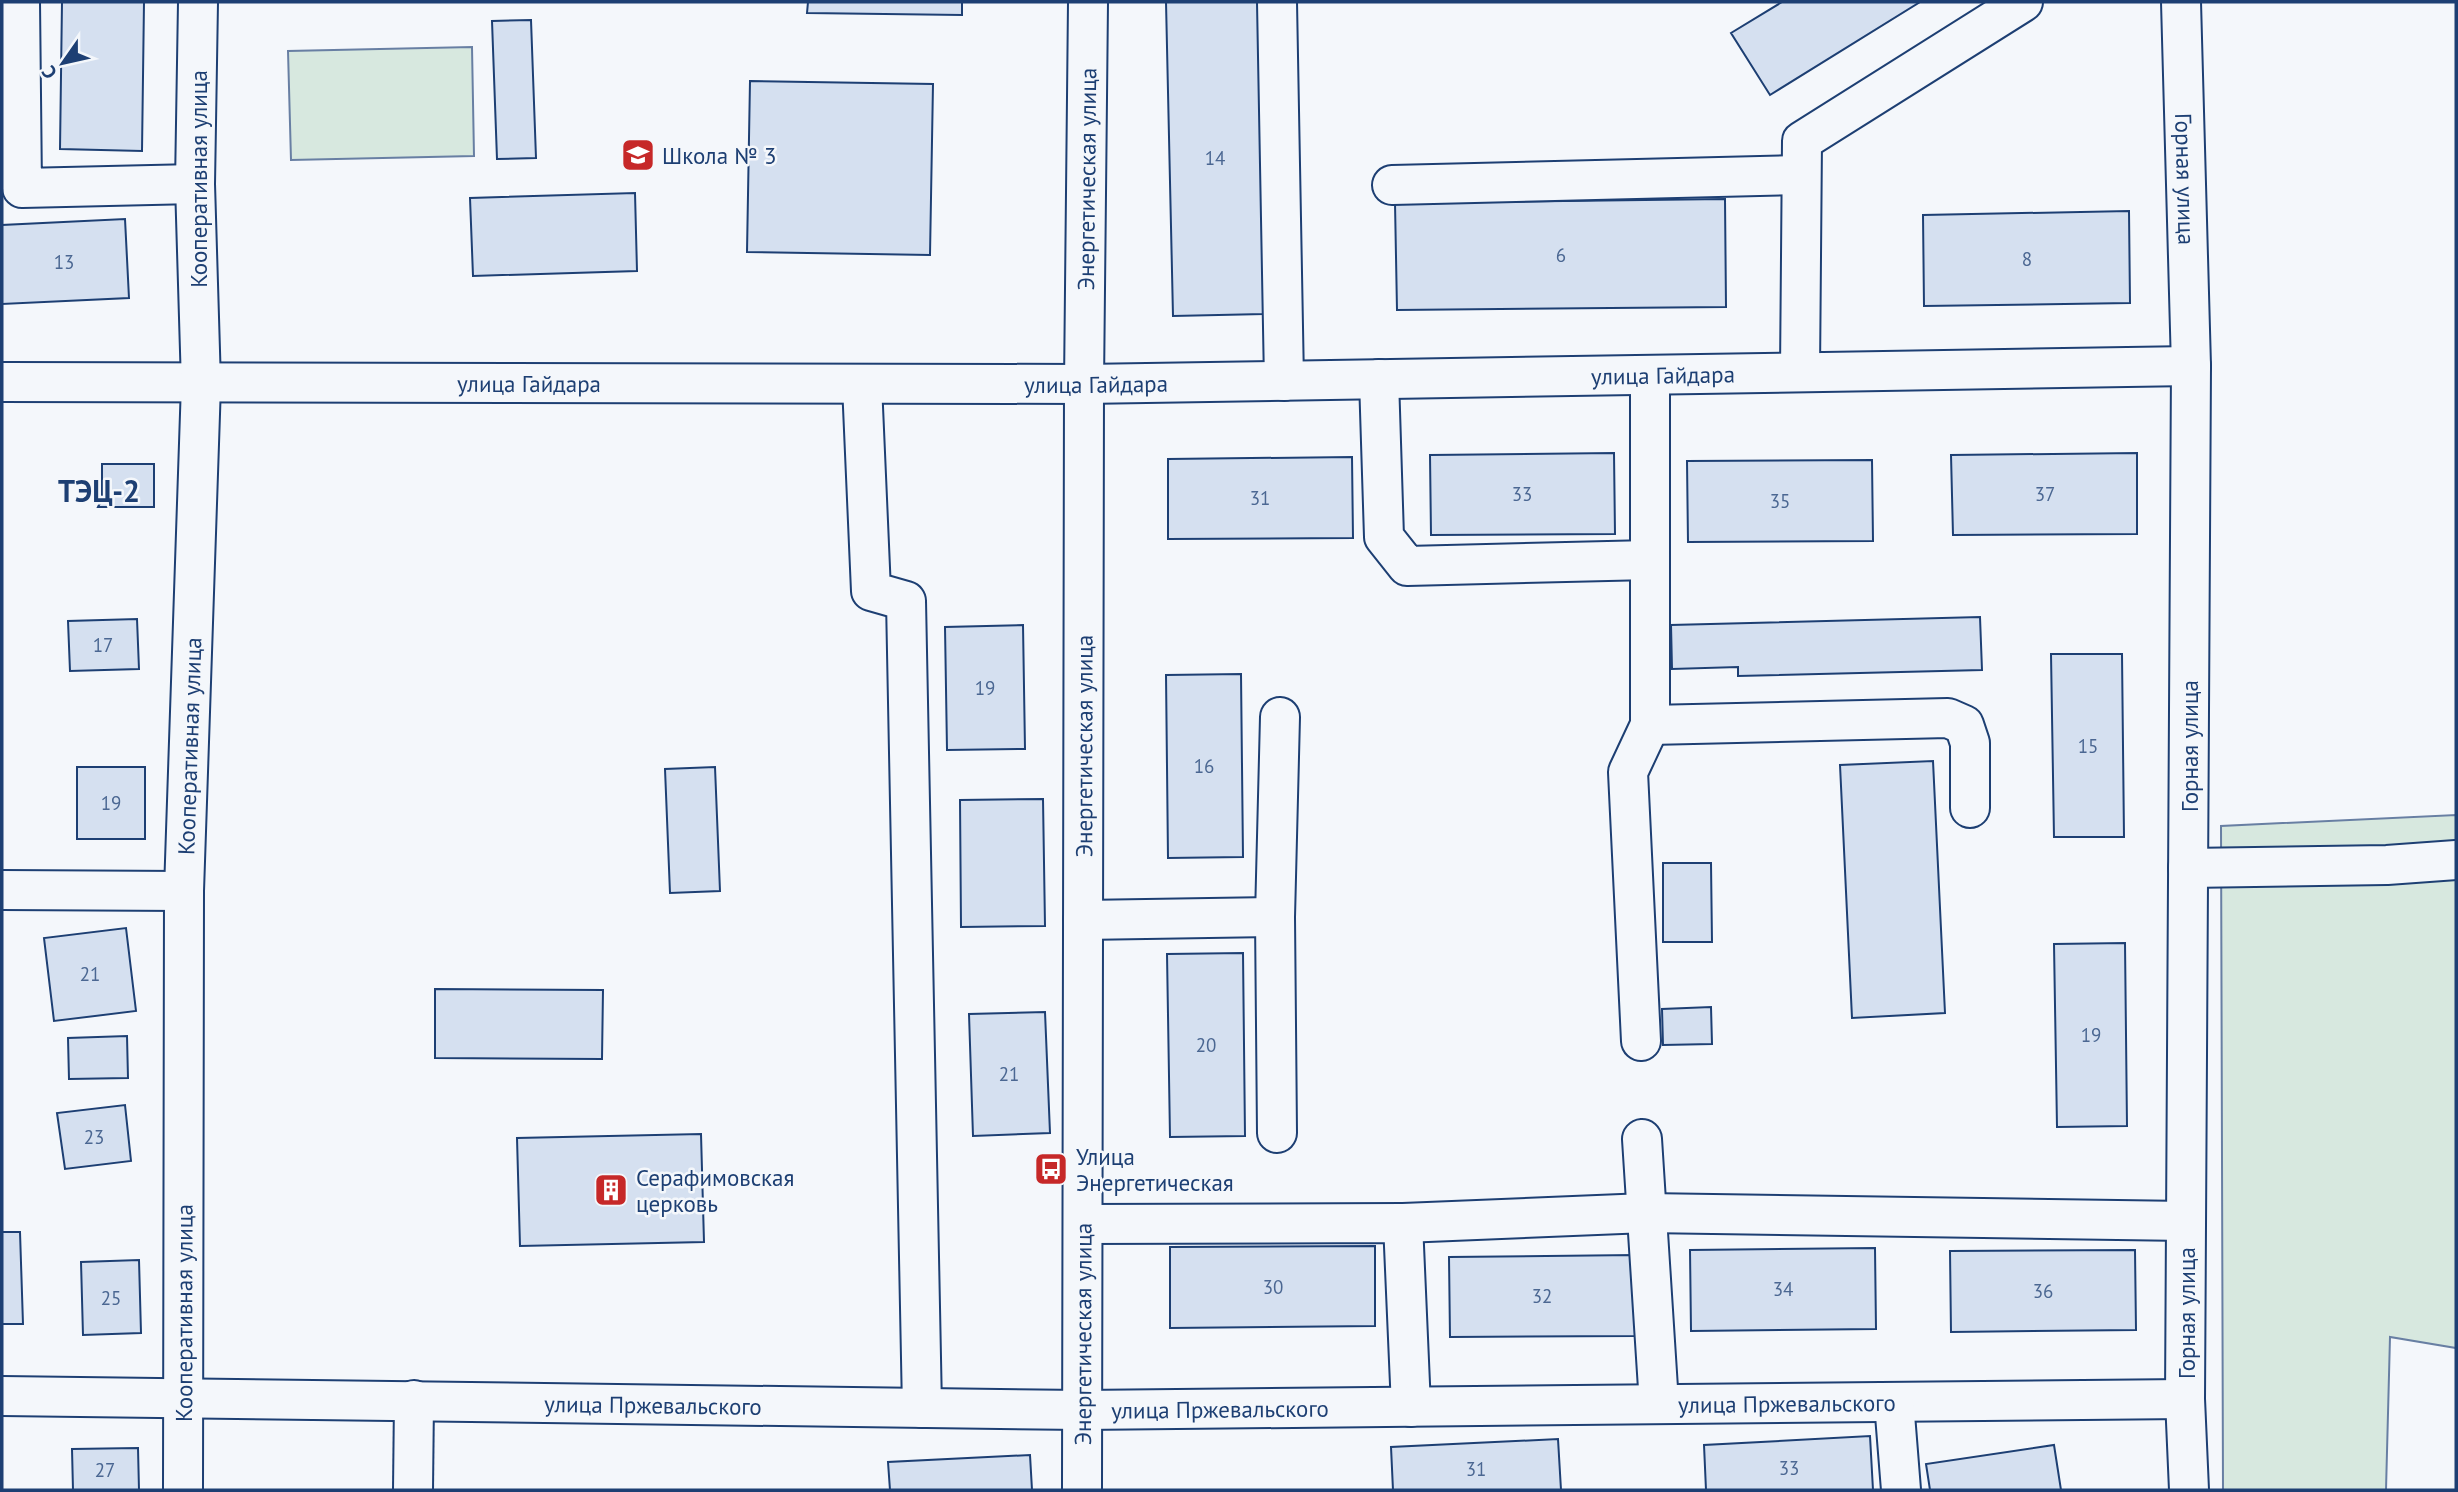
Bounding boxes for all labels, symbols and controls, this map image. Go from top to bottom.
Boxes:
north arrow [28,28,98,98]
text: С [36,61,62,84]
street label: Энергетическая улица [1070,68,1102,290]
street label: Кооперативная улица [184,70,213,288]
street label: Горная улица [2170,113,2202,245]
school or university icon: Школа № 3 [619,136,657,174]
place label: Школа № 3 [662,141,776,170]
house number: 14 [1205,146,1225,170]
house number: 6 [1556,243,1566,267]
house number: 8 [2022,247,2032,271]
house number: 13 [54,250,74,274]
street label: улица Гайдара [1591,359,1735,390]
street label: улица Гайдара [457,368,601,398]
street label: улица Гайдара [1024,368,1168,399]
district label: ТЭЦ-2 [58,471,140,510]
house number: 33 [1512,482,1532,506]
house number: 37 [2035,482,2055,506]
house number: 31 [1250,486,1270,510]
house number: 35 [1770,489,1790,513]
house number: 17 [93,633,113,657]
street label: Энергетическая улица [1069,635,1098,857]
street label: Кооперативная улица [171,637,207,855]
house number: 19 [975,676,995,700]
street label: Горная улица [2175,680,2204,812]
house number: 15 [2078,734,2098,758]
house number: 16 [1194,754,1214,778]
house number: 19 [101,791,121,815]
house number: 21 [80,962,100,986]
house number: 19 [2081,1023,2101,1047]
house number: 20 [1196,1033,1216,1057]
house number: 21 [999,1062,1019,1086]
house number: 23 [84,1125,104,1149]
place label: Улица Энергетическая [1076,1142,1234,1197]
bus stop icon: Улица Энергетическая [1032,1150,1070,1188]
place label: Серафимовская церковь [636,1163,794,1218]
building icon: Серафимовская церковь [592,1171,630,1209]
street label: Кооперативная улица [169,1204,198,1422]
street label: Энергетическая улица [1068,1223,1097,1445]
street label: Горная улица [2172,1247,2201,1379]
house number: 30 [1263,1275,1283,1299]
house number: 34 [1773,1277,1793,1301]
house number: 36 [2033,1279,2053,1303]
house number: 32 [1532,1284,1552,1308]
house number: 25 [101,1286,121,1310]
street label: улица Пржевальского [1678,1387,1896,1419]
street label: улица Пржевальского [544,1389,762,1420]
street label: улица Пржевальского [1111,1393,1329,1424]
house number: 33 [1779,1456,1799,1480]
house number: 31 [1466,1457,1486,1481]
house number: 27 [95,1458,115,1482]

